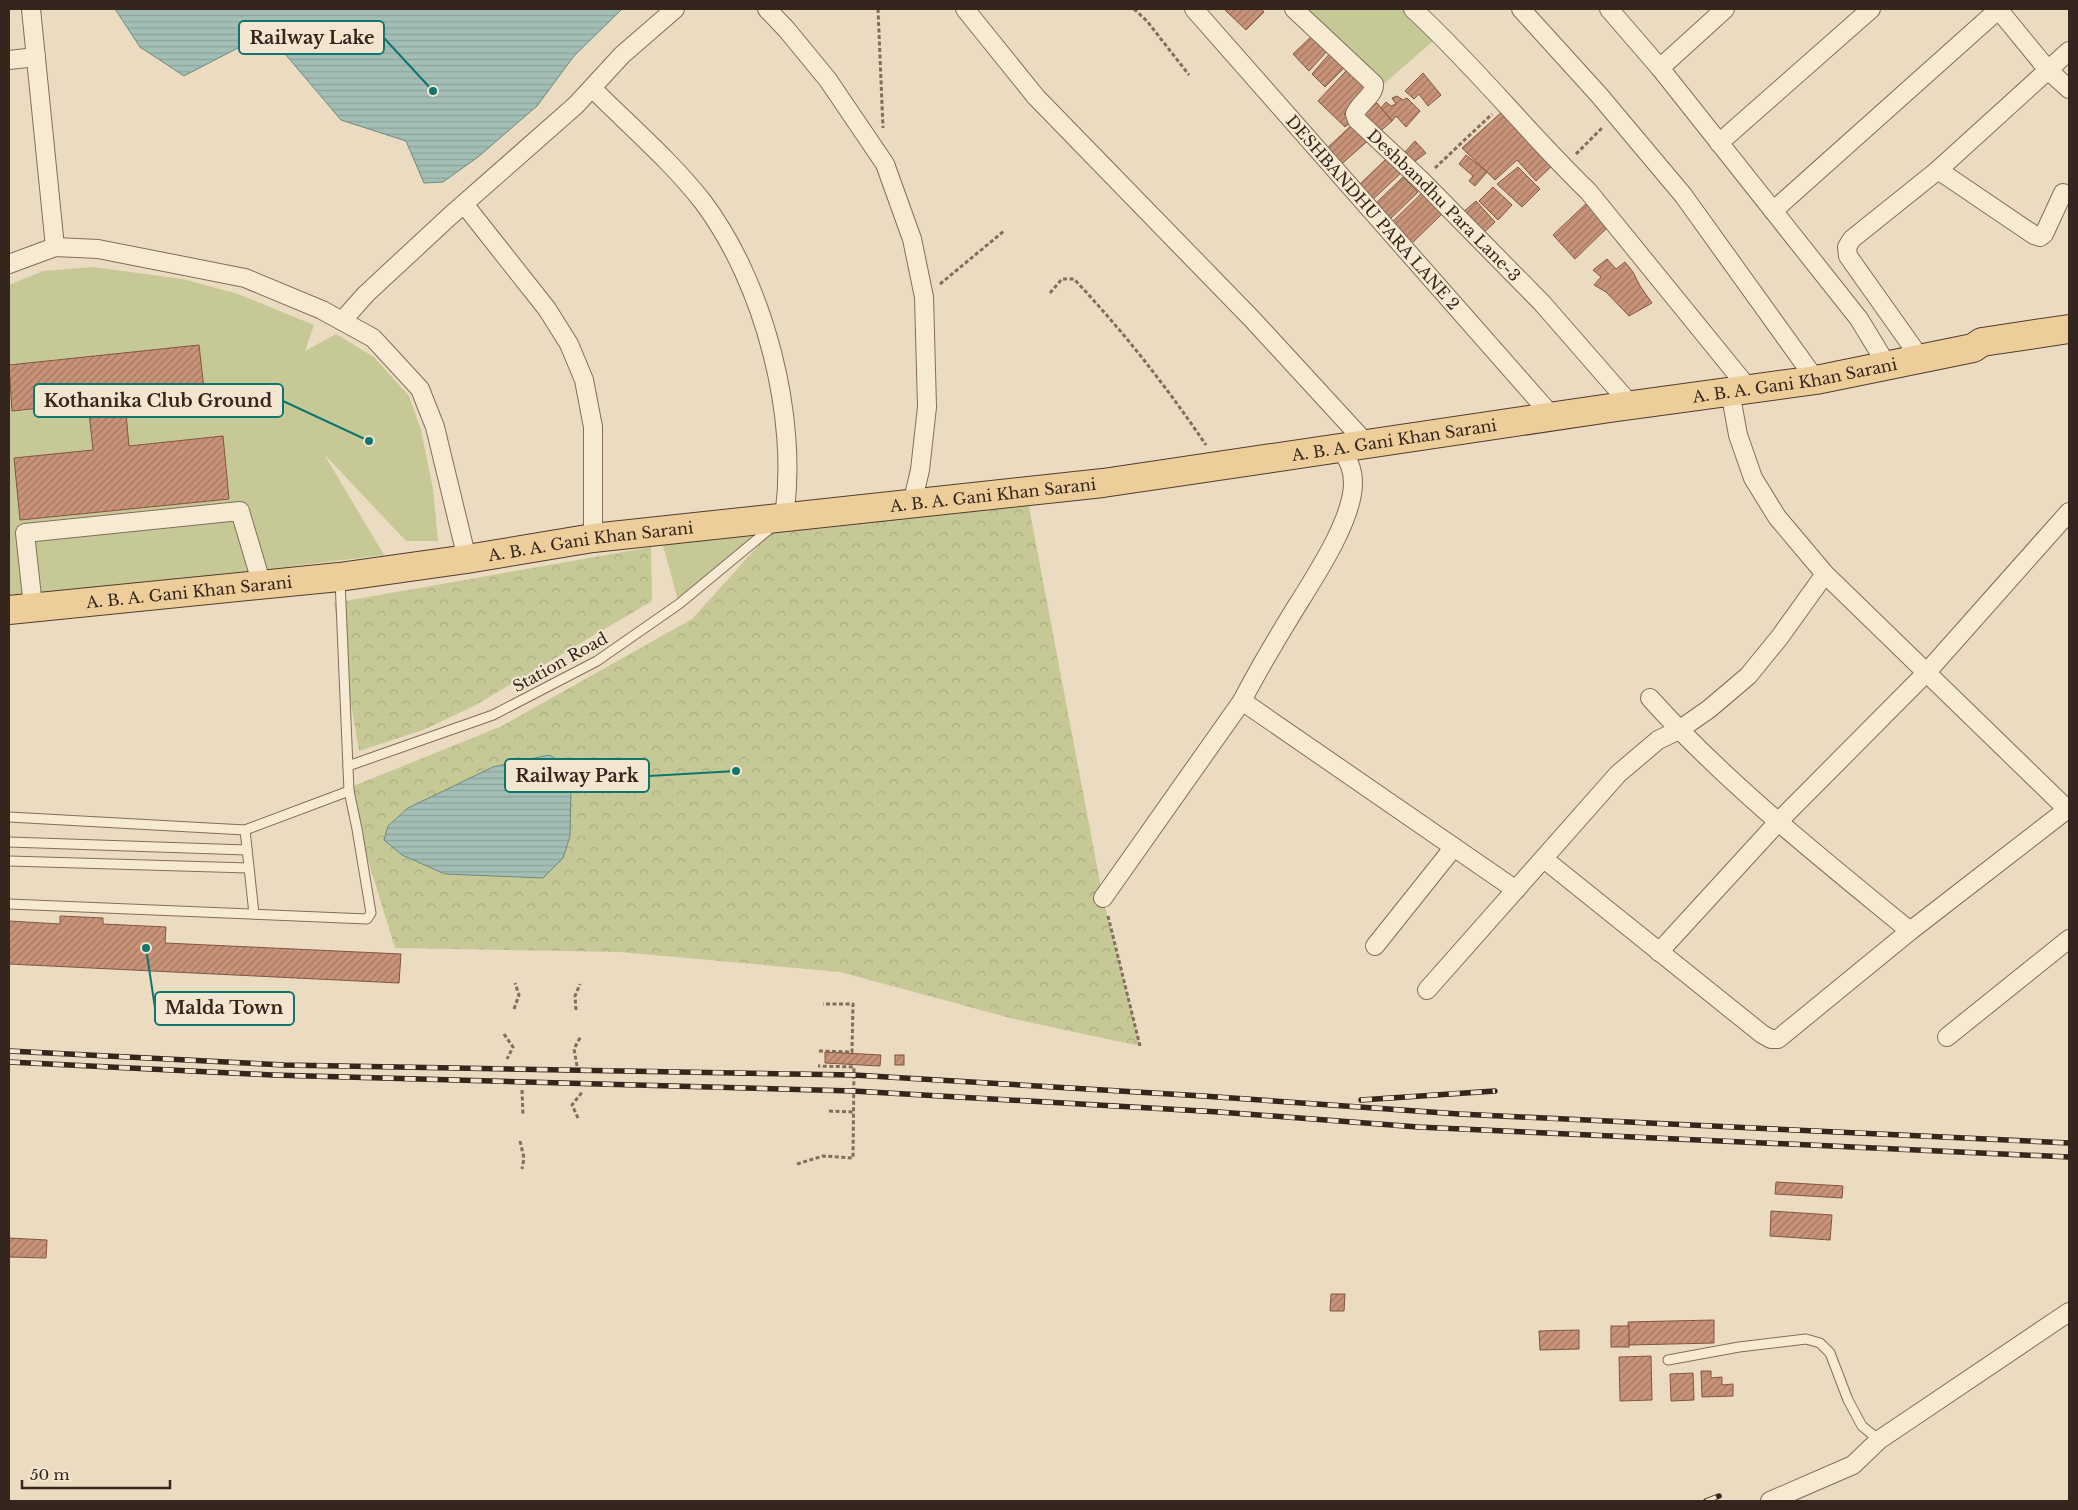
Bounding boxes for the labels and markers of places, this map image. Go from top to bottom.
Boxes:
callout: Railway Lake [239,21,384,54]
callout: Kothanika Club Ground [34,384,283,417]
callout: Railway Park [505,759,649,792]
callout: Malda Town [155,992,294,1025]

